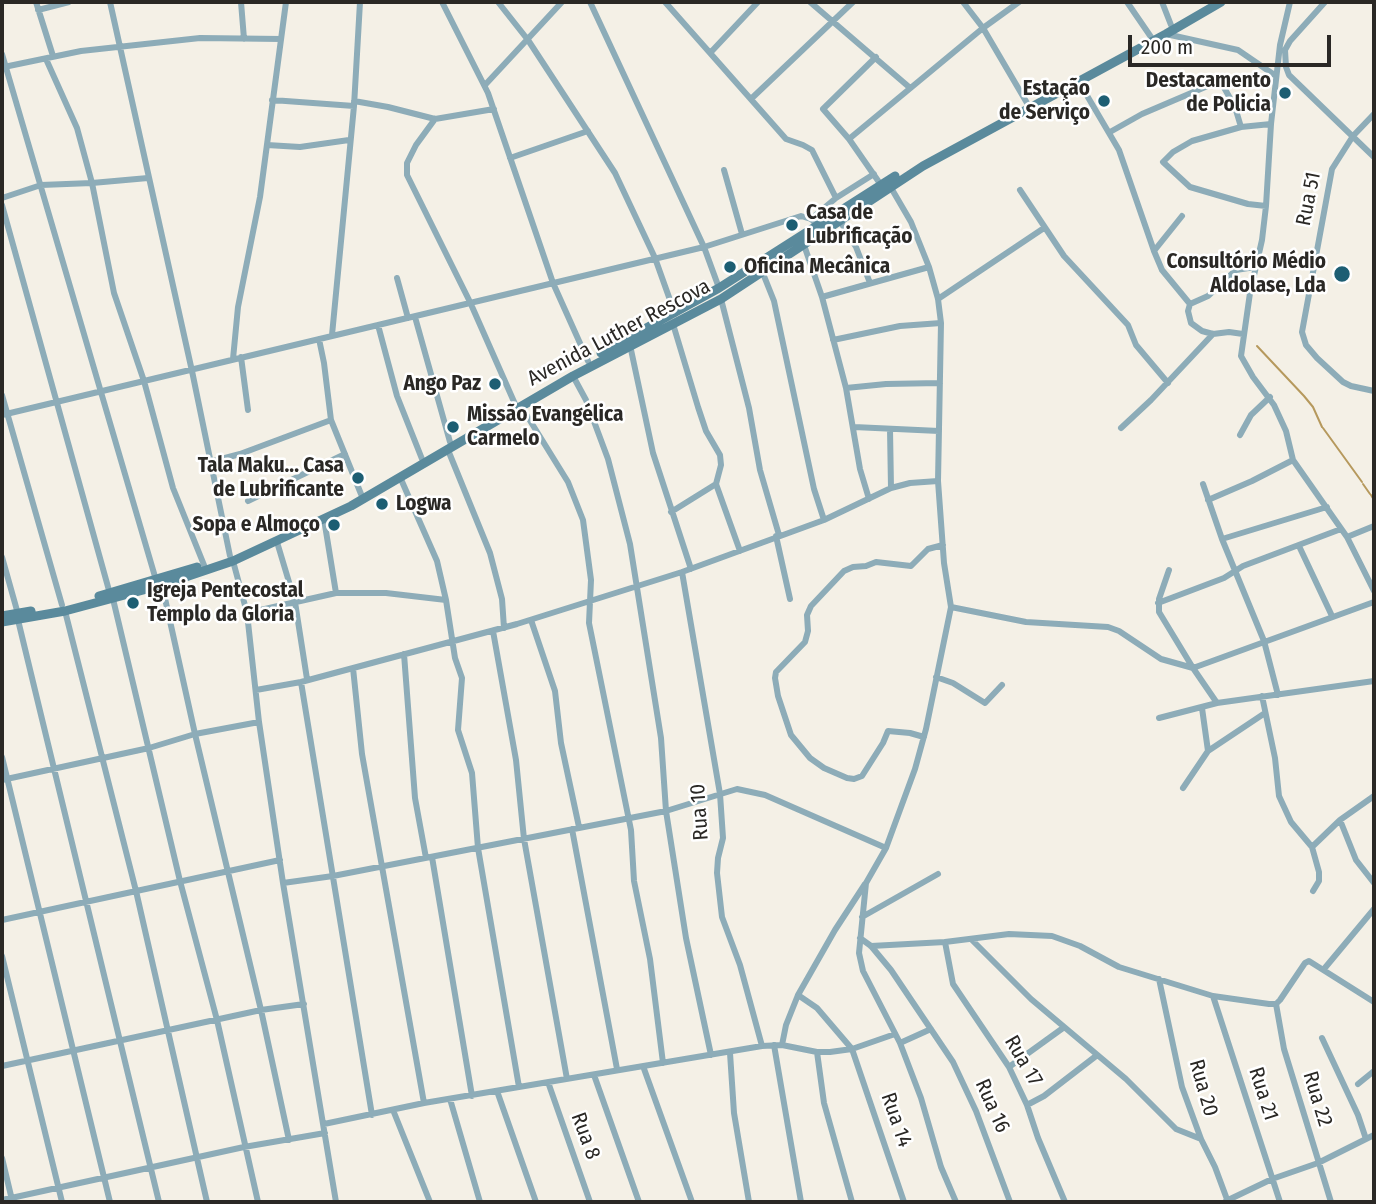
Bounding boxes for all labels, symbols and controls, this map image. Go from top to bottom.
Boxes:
scale bar [1131,21,1334,65]
text: 200 m [1141,34,1193,60]
place label: Destacamento de Policia [1146,68,1271,118]
place label: Estação de Serviço [999,76,1090,126]
marker: Destacamento de Policia [1277,85,1293,101]
marker: Estação de Serviço [1096,93,1112,109]
street label: Rua 51 [1291,170,1327,228]
place label: Casa de Lubrificação [806,200,912,250]
marker: Casa de Lubrificação [784,217,800,233]
place label: Consultório Médio Aldolase, Lda [1167,249,1326,299]
place label: Oficina Mecânica [744,254,890,280]
marker: Oficina Mecânica [722,259,738,275]
marker: Consultório Médio Aldolase, Lda [1332,264,1352,284]
street label: Avenida Luther Rescova [523,274,715,392]
place label: Ango Paz [403,371,481,397]
marker: Ango Paz [487,376,503,392]
place label: Missão Evangélica Carmelo [467,402,623,452]
marker: Missão Evangélica Carmelo [445,419,461,435]
place label: Tala Maku... Casa de Lubrificante [198,453,344,503]
marker: Tala Maku... Casa de Lubrificante [350,470,366,486]
place label: Logwa [396,491,452,517]
marker: Logwa [374,496,390,512]
place label: Sopa e Almoço [193,512,320,538]
marker: Sopa e Almoço [326,517,342,533]
place label: Igreja Pentecostal Templo da Gloria [147,578,303,628]
marker: Igreja Pentecostal Templo da Gloria [125,595,141,611]
street label: Rua 10 [685,783,715,841]
street label: Rua 17 [999,1031,1047,1091]
street label: Rua 20 [1183,1057,1223,1119]
street label: Rua 21 [1243,1064,1283,1124]
street label: Rua 22 [1297,1068,1337,1130]
street label: Rua 16 [969,1075,1015,1137]
street label: Rua 14 [875,1089,917,1151]
street label: Rua 8 [565,1109,605,1163]

